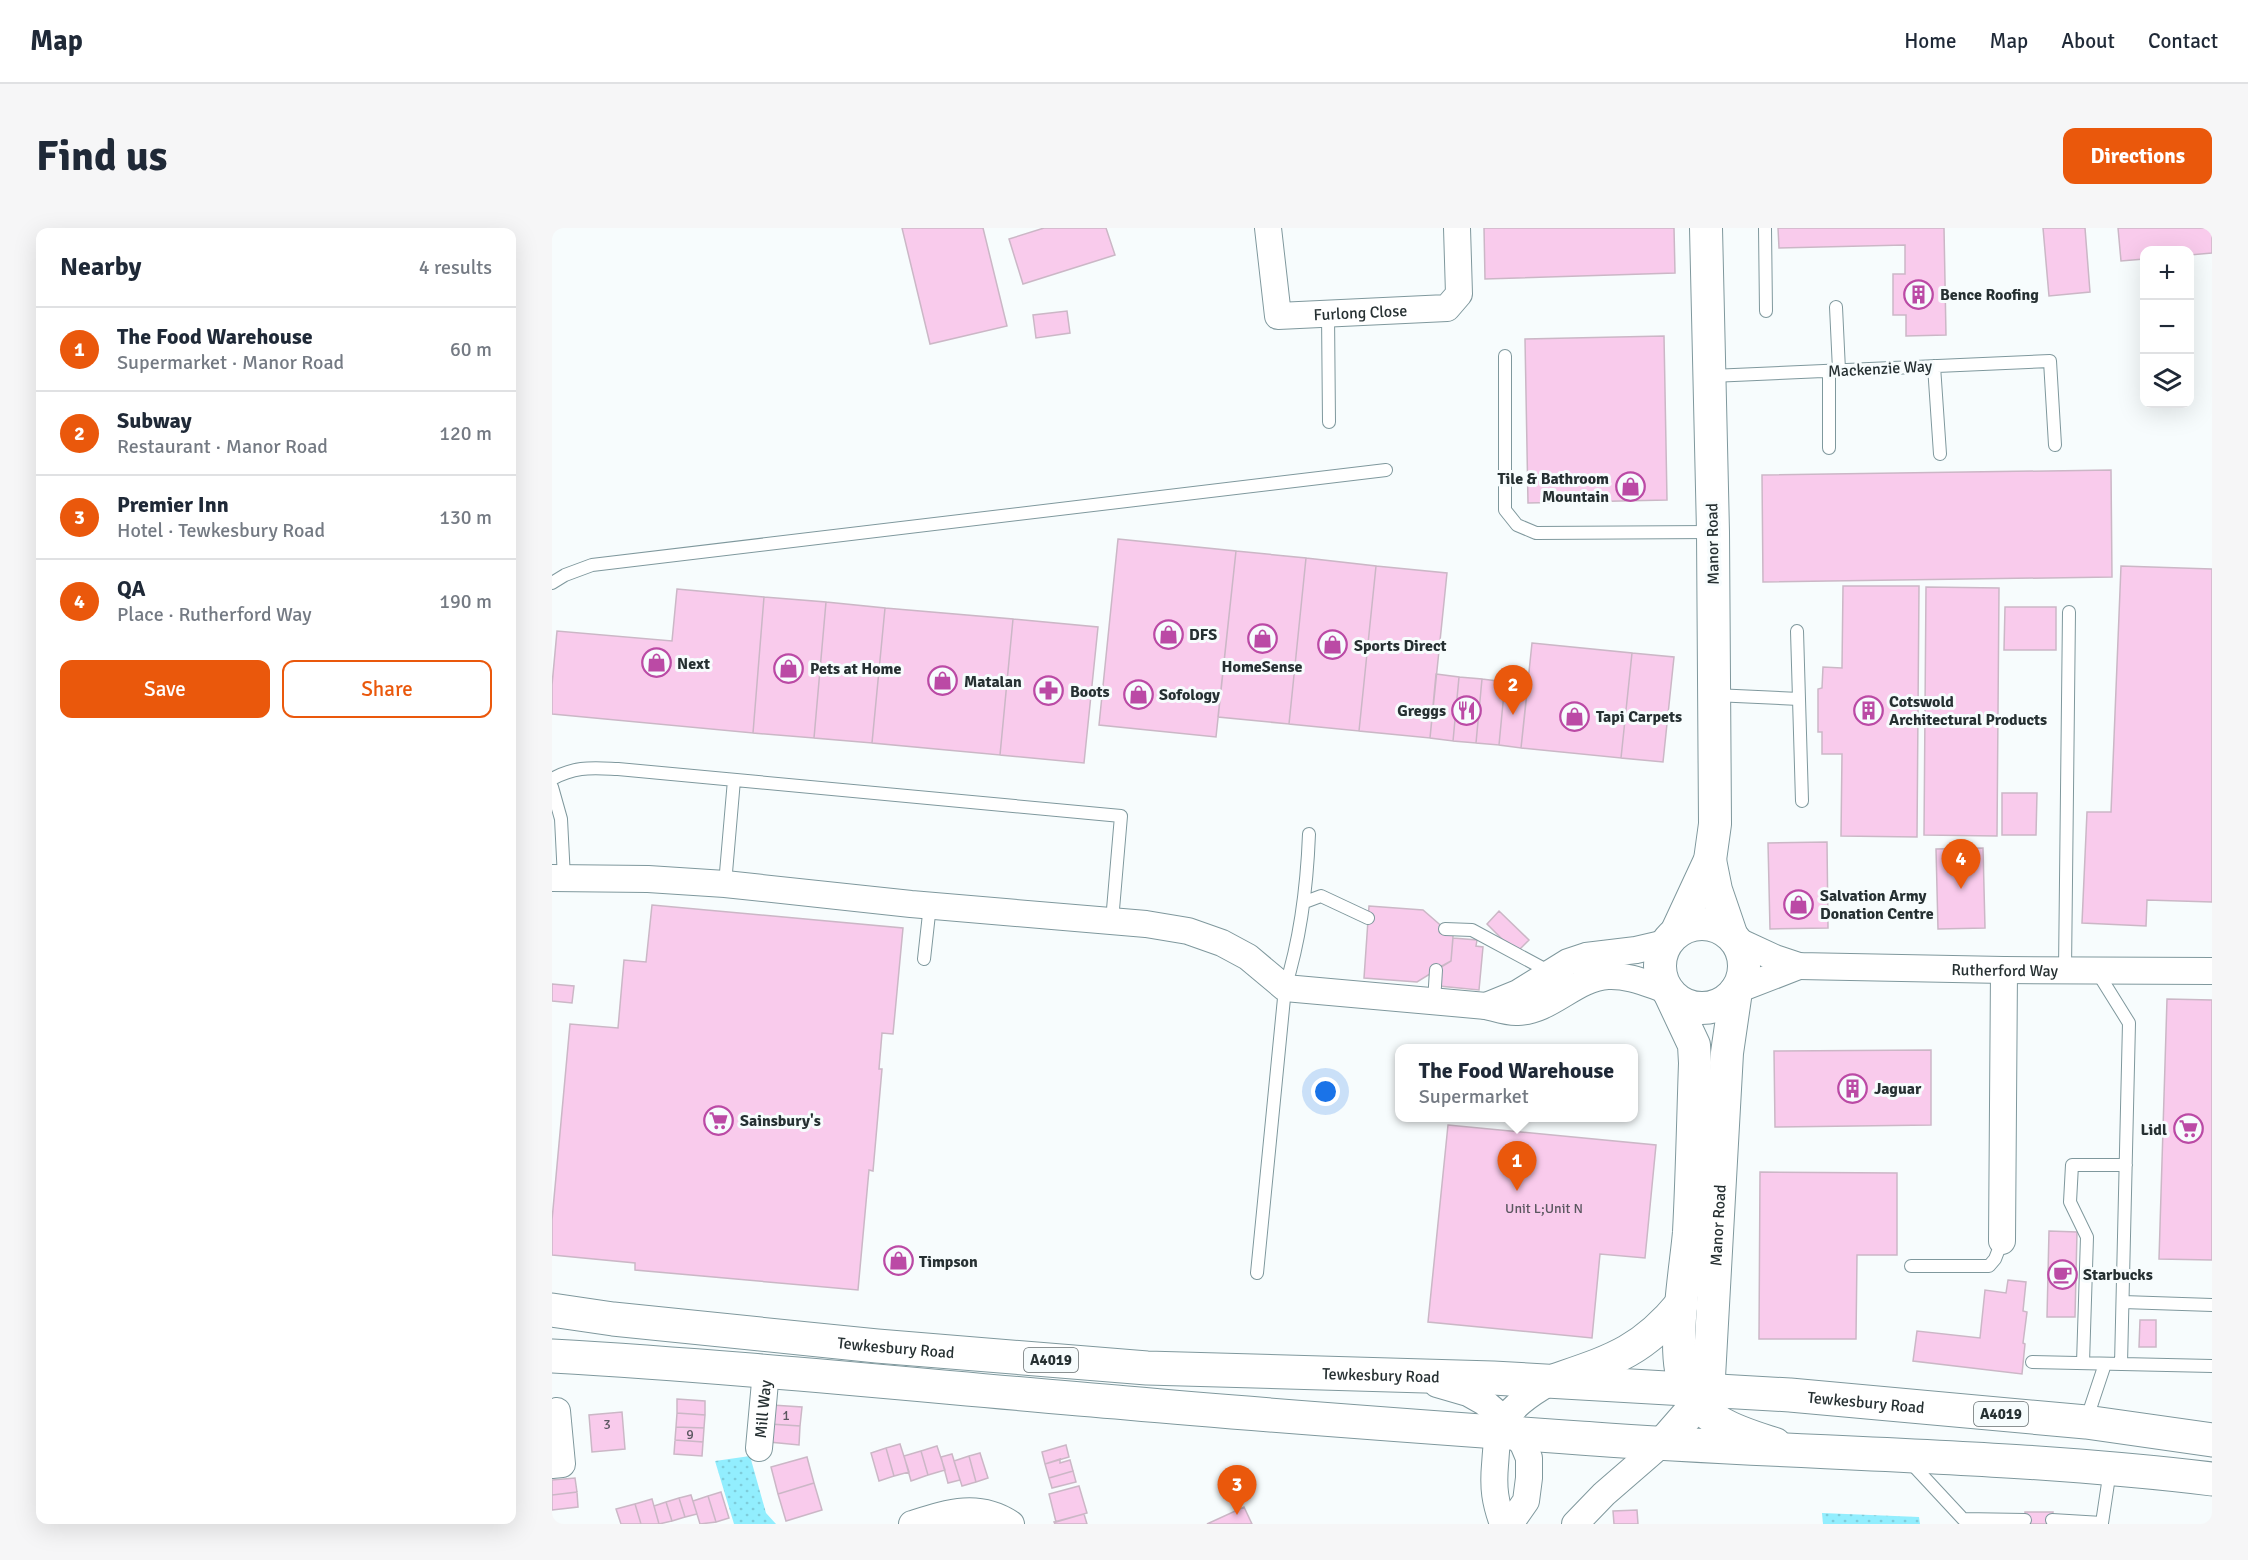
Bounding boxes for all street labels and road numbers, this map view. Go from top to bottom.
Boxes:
street label: Furlong Close [1313,301,1408,325]
street label: Mackenzie Way [1827,356,1933,382]
street label: Manor Road [1702,503,1724,585]
street label: Rutherford Way [1951,960,2059,981]
street label: Manor Road [1706,1184,1731,1267]
street label: Tewkesbury Road [836,1333,955,1363]
road number: A4019 [1024,1348,1078,1372]
street label: Tewkesbury Road [1322,1364,1440,1387]
street label: Mill Way [751,1379,776,1439]
street label: Tewkesbury Road [1807,1388,1925,1418]
road number: A4019 [1974,1402,2028,1426]

